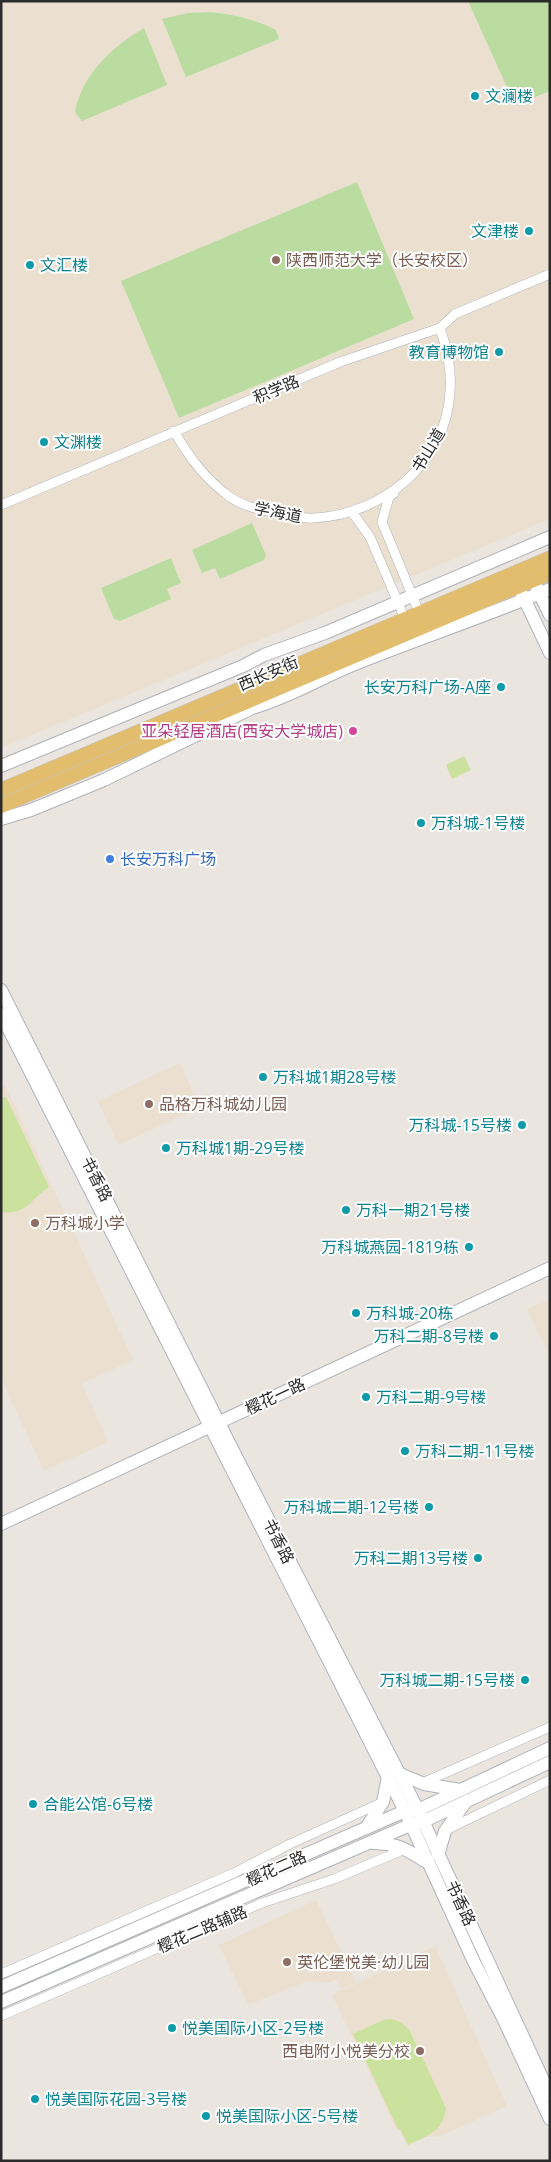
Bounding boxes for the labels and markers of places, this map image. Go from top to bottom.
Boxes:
place label: 文澜楼 [485,85,533,107]
marker: 文澜楼 [469,90,481,102]
place label: 文津楼 [471,220,519,242]
marker: 文津楼 [523,225,535,237]
place label: 陕西师范大学（长安校区） [286,249,478,271]
place label: 文汇楼 [40,254,88,276]
marker: 陕西师范大学（长安校区） [270,254,282,266]
marker: 文汇楼 [24,259,36,271]
place label: 教育博物馆 [409,341,489,363]
marker: 教育博物馆 [493,346,505,358]
place label: 文渊楼 [54,431,102,453]
marker: 文渊楼 [38,436,50,448]
place label: 长安万科广场-A座 [364,676,491,698]
marker: 长安万科广场-A座 [495,681,507,693]
place label: 亚朵轻居酒店(西安大学城店) [142,720,343,742]
marker: 亚朵轻居酒店(西安大学城店) [347,725,359,737]
place label: 万科城-1号楼 [431,812,525,834]
marker: 万科城-1号楼 [415,817,427,829]
place label: 长安万科广场 [120,848,216,870]
marker: 长安万科广场 [104,853,116,865]
place label: 万科城1期28号楼 [273,1066,396,1088]
marker: 万科城1期28号楼 [257,1071,269,1083]
place label: 品格万科城幼儿园 [159,1093,287,1115]
marker: 品格万科城幼儿园 [143,1098,155,1110]
place label: 万科城-15号楼 [409,1114,512,1136]
marker: 万科城-15号楼 [516,1119,528,1131]
place label: 万科城1期-29号楼 [176,1137,305,1159]
marker: 万科城1期-29号楼 [160,1142,172,1154]
place label: 万科一期21号楼 [356,1199,470,1221]
marker: 万科一期21号楼 [340,1204,352,1216]
place label: 万科城小学 [45,1212,125,1234]
marker: 万科城小学 [29,1217,41,1229]
place label: 万科城燕园-1819栋 [321,1236,459,1258]
marker: 万科城燕园-1819栋 [463,1241,475,1253]
place label: 万科城-20栋 [366,1302,453,1324]
marker: 万科城-20栋 [350,1307,362,1319]
place label: 万科二期-8号楼 [374,1325,484,1347]
marker: 万科二期-8号楼 [488,1330,500,1342]
place label: 万科二期-9号楼 [376,1386,486,1408]
marker: 万科二期-9号楼 [360,1391,372,1403]
place label: 万科二期-11号楼 [415,1440,534,1462]
marker: 万科二期-11号楼 [399,1445,411,1457]
place label: 万科城二期-12号楼 [284,1496,419,1518]
marker: 万科城二期-12号楼 [423,1501,435,1513]
place label: 万科二期13号楼 [354,1547,468,1569]
marker: 万科二期13号楼 [472,1552,484,1564]
place label: 万科城二期-15号楼 [380,1669,515,1691]
marker: 万科城二期-15号楼 [519,1674,531,1686]
place label: 合能公馆-6号楼 [43,1793,153,1815]
marker: 合能公馆-6号楼 [27,1798,39,1810]
place label: 英伦堡悦美·幼儿园 [297,1951,429,1973]
marker: 英伦堡悦美·幼儿园 [281,1956,293,1968]
place label: 悦美国际小区-2号楼 [182,2017,324,2039]
marker: 悦美国际小区-2号楼 [166,2022,178,2034]
place label: 西电附小悦美分校 [282,2040,410,2062]
marker: 西电附小悦美分校 [414,2045,426,2057]
place label: 悦美国际花园-3号楼 [45,2088,187,2110]
marker: 悦美国际花园-3号楼 [29,2093,41,2105]
place label: 悦美国际小区-5号楼 [216,2105,358,2127]
marker: 悦美国际小区-5号楼 [200,2110,212,2122]

